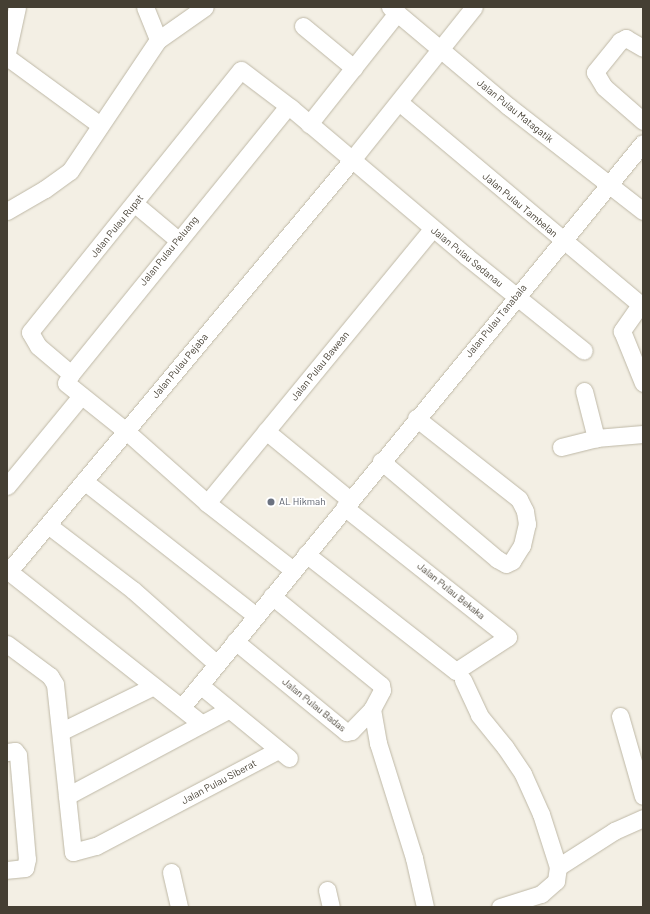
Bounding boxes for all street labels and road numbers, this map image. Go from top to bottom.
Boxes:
street label: Jalan Pulau Matagatik [475,77,555,145]
street label: Jalan Pulau Tambelan [480,170,560,240]
street label: Jalan Pulau Rupat [88,192,146,260]
street label: Jalan Pulau Peluang [137,214,201,288]
street label: Jalan Pulau Sedanau [429,224,505,290]
street label: Jalan Pulau Tanabala [463,282,529,360]
street label: Jalan Pulau Bawean [288,329,352,403]
street label: Jalan Pulau Pejaba [149,331,211,401]
street label: Jalan Pulau Bekaka [415,560,487,622]
street label: Jalan Pulau Badas [280,676,348,734]
street label: Jalan Pulau Siberat [179,757,259,807]

